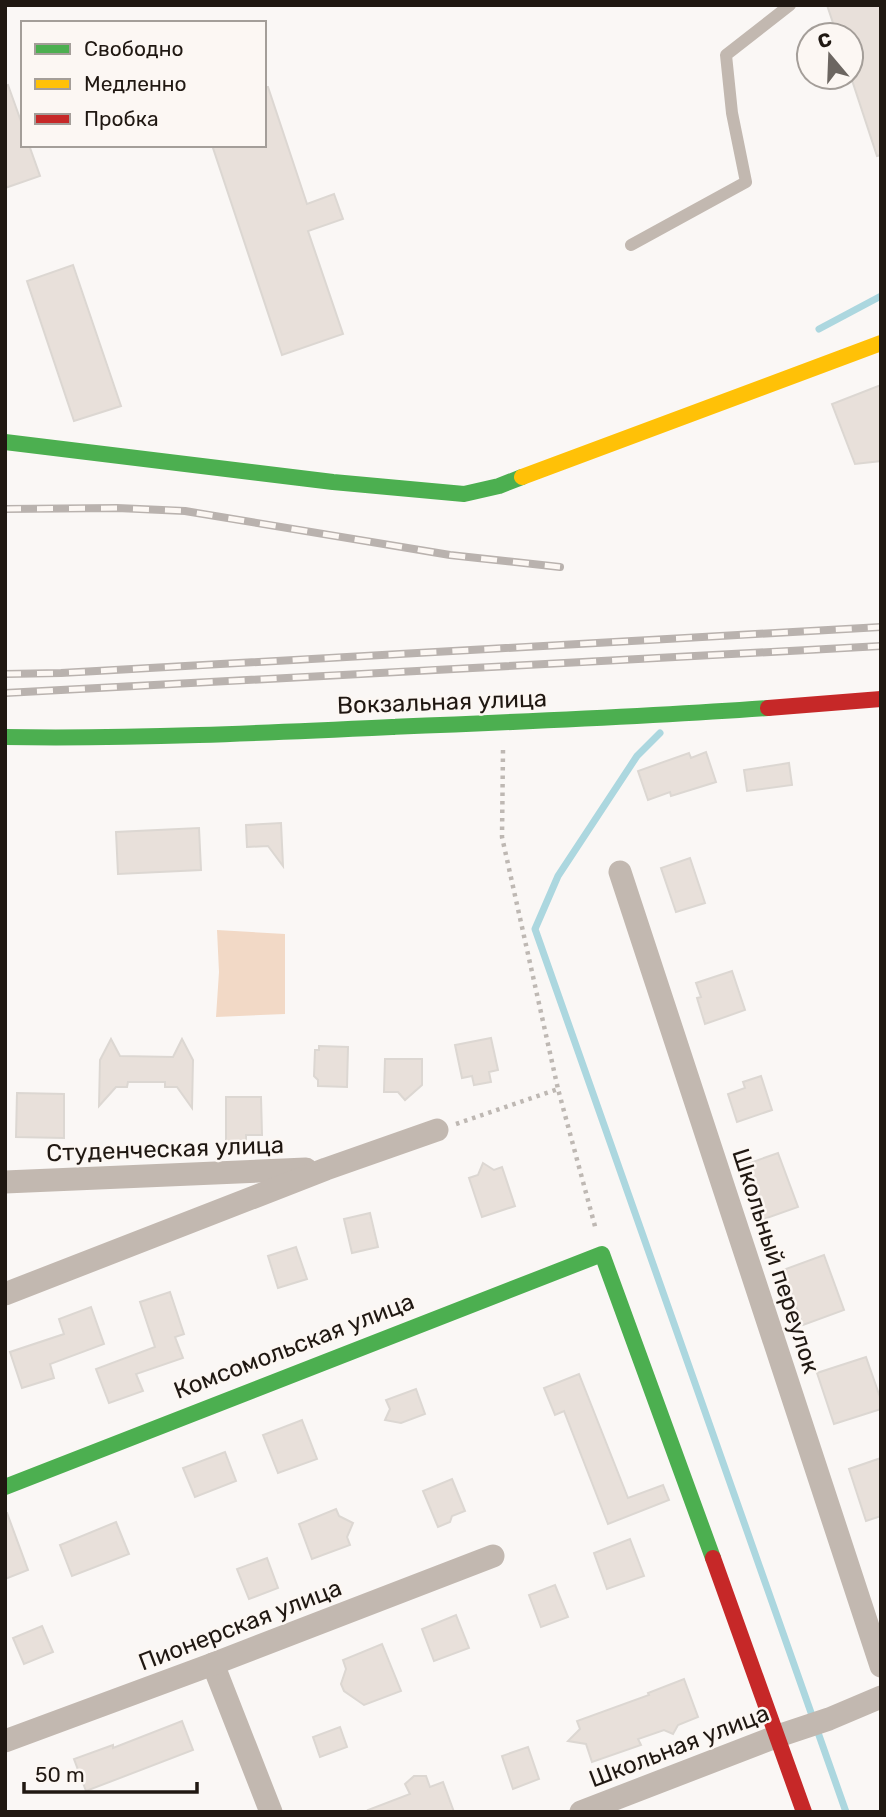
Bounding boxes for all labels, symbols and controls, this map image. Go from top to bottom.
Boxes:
legend [21,21,266,147]
north arrow [795,21,865,91]
text: С [815,27,835,53]
text: Свободно [84,36,184,61]
text: Медленно [84,71,187,96]
text: Пробка [84,106,159,131]
street label: Вокзальная улица [337,684,547,720]
street label: Студенческая улица [46,1131,284,1167]
street label: Школьный переулок [726,1145,826,1377]
street label: Комсомольская улица [170,1287,418,1405]
street label: Пионерская улица [135,1573,345,1677]
street label: Школьная улица [585,1699,773,1793]
scale bar [24,1750,198,1794]
text: 50 m [35,1762,85,1787]

